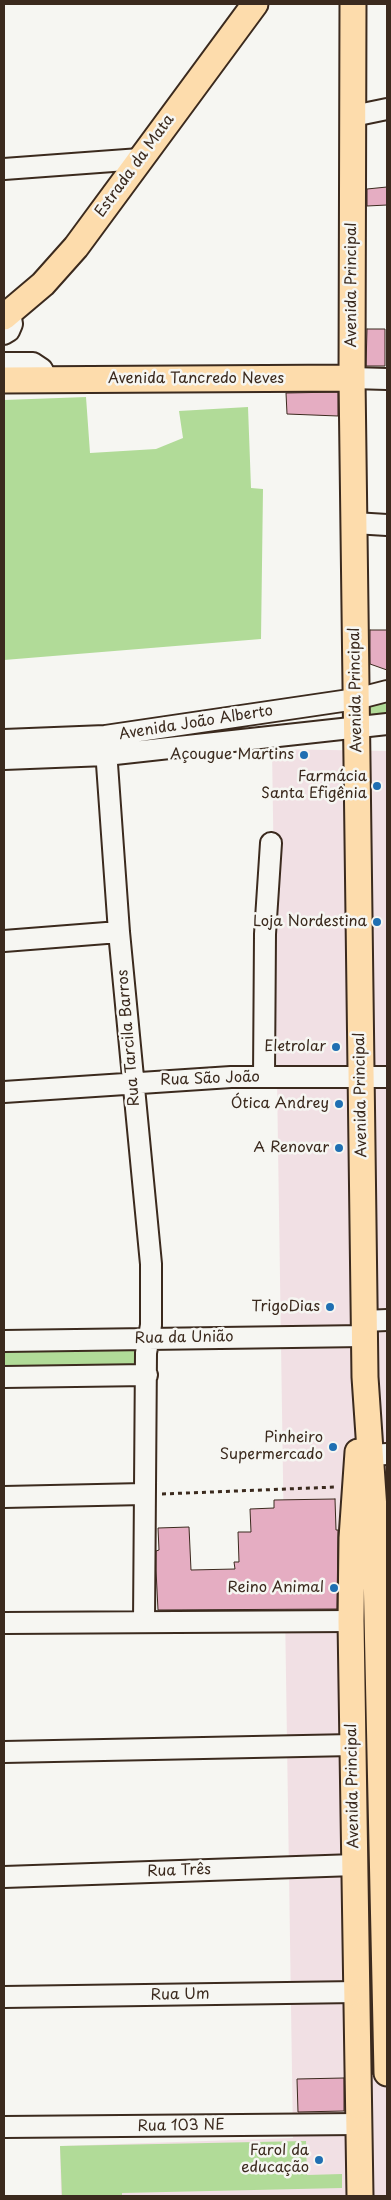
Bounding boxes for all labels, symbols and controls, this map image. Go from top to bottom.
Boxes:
street label: Estrada da Mata [92,111,178,221]
street label: Avenida Principal [343,222,361,348]
street label: Avenida Tancredo Neves [108,370,284,388]
street label: Avenida Principal [346,627,366,753]
street label: Avenida João Alberto [118,702,274,744]
place label: Açougue Martins [170,746,294,764]
marker: Açougue Martins [298,749,310,761]
place label: Farmácia Santa Efigênia [261,768,367,803]
marker: Farmácia Santa Efigênia [371,780,383,792]
place label: Loja Nordestina [253,913,367,931]
marker: Loja Nordestina [371,916,383,928]
street label: Rua Tarcila Barros [114,969,144,1107]
street label: Avenida Principal [351,1032,371,1158]
place label: Eletrolar [264,1038,326,1056]
marker: Eletrolar [330,1041,342,1053]
street label: Rua São João [160,1068,260,1090]
place label: Ótica Andrey [231,1095,329,1113]
marker: Ótica Andrey [333,1098,345,1110]
place label: A Renovar [254,1139,329,1157]
marker: A Renovar [333,1142,345,1154]
place label: TrigoDias [252,1298,320,1316]
marker: TrigoDias [324,1301,336,1313]
street label: Rua da União [134,1328,234,1348]
place label: Pinheiro Supermercado [220,1429,323,1464]
marker: Pinheiro Supermercado [327,1441,339,1453]
place label: Reino Animal [228,1579,324,1597]
marker: Reino Animal [328,1582,340,1594]
street label: Avenida Principal [343,1723,363,1849]
street label: Rua Três [147,1861,211,1881]
street label: Rua Um [150,1985,210,2005]
street label: Rua 103 NE [137,2116,225,2136]
place label: Farol da educação [241,2142,309,2177]
marker: Farol da educação [313,2154,325,2166]

